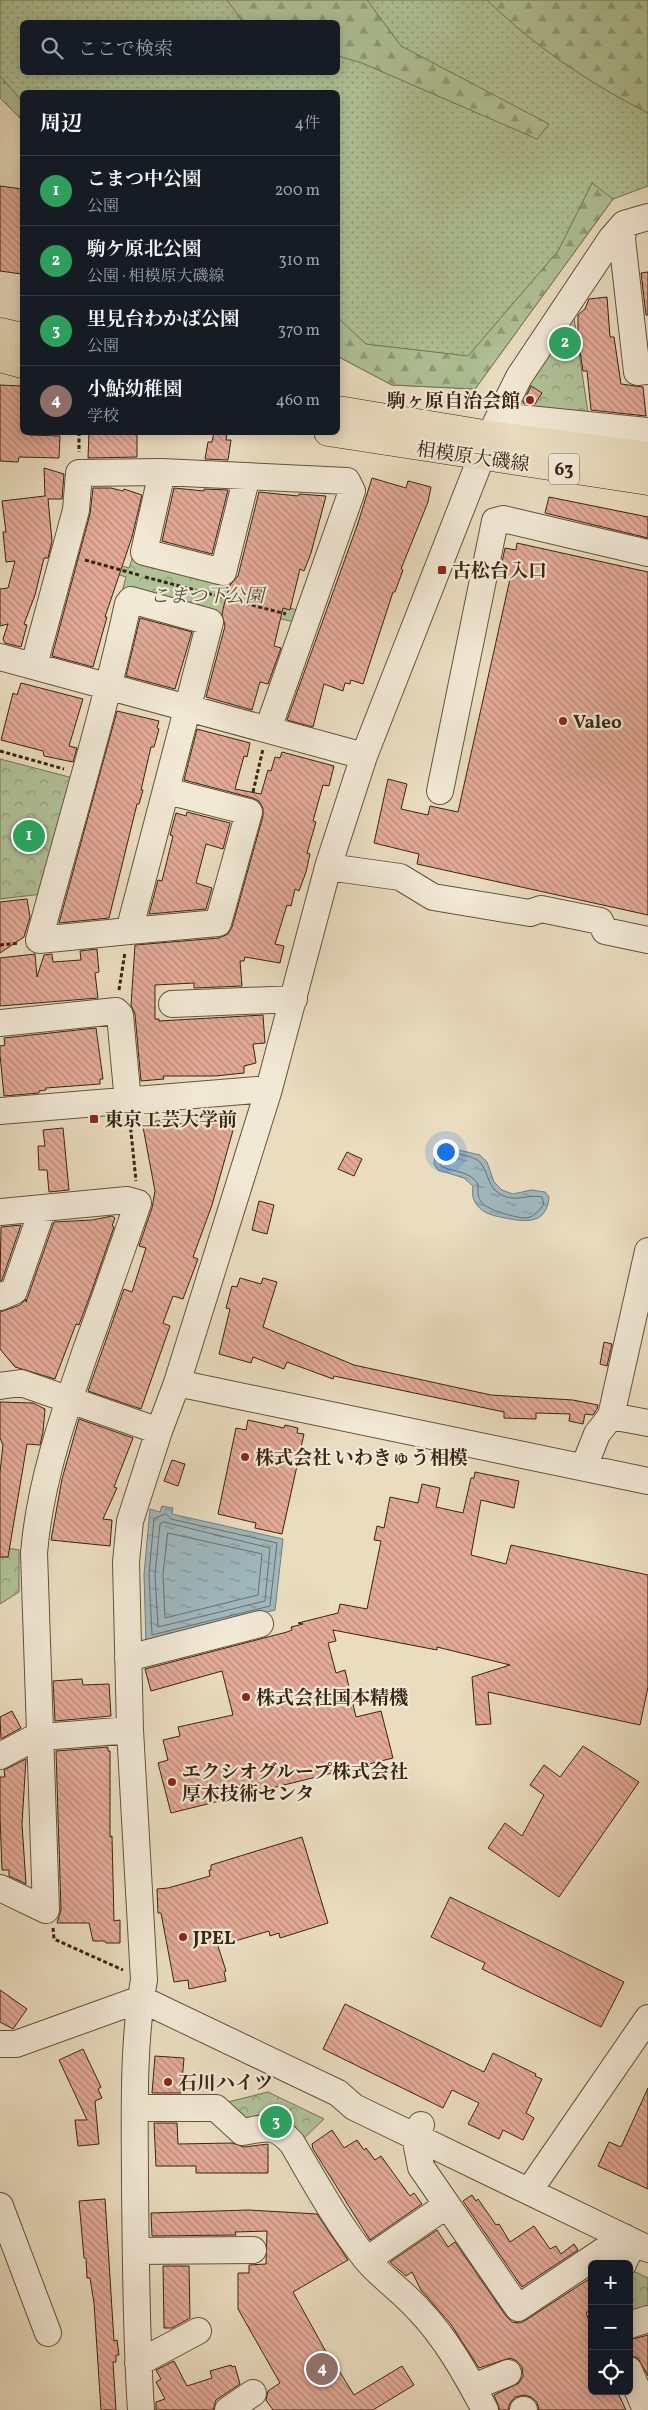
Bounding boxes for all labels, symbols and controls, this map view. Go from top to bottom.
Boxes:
search box [20,20,340,75]
icon: search [38,34,66,62]
text: ここで検索 [78,37,173,63]
text: 周辺 [40,110,82,139]
text: 4件 [294,113,320,135]
text: こまつ中公園 [87,167,201,193]
text: 1 [53,180,59,202]
text: 200 m [275,180,320,202]
text: 公園 [87,196,119,218]
text: 駒ケ原北公園 [87,237,201,263]
text: 2 [52,250,60,272]
text: 310 m [279,250,320,272]
text: 公園 · 相模原大磯線 [87,266,225,288]
text: 里見台わかば公園 [87,307,239,333]
text: 3 [52,320,60,342]
text: 370 m [278,320,320,342]
pin: 2 [549,324,581,362]
text: 公園 [87,336,119,358]
text: 小鮎幼稚園 [87,377,182,403]
place label: 駒ヶ原自治会館 [387,389,520,415]
text: 4 [51,390,61,412]
text: 460 m [276,390,320,412]
marker: 駒ヶ原自治会館 [524,394,536,406]
text: 学校 [87,406,119,428]
street label: 相模原大磯線 [414,437,531,479]
road number: 63 [549,454,579,484]
place label: 古松台入口 [452,559,547,585]
marker: 古松台入口 [436,564,448,576]
park label: こまつ下公園 [150,584,267,610]
place label: Valeo [573,710,622,736]
marker: Valeo [557,715,569,727]
pin: 1 [13,817,45,855]
place label: 東京工芸大学前 [104,1108,237,1134]
marker: 東京工芸大学前 [88,1113,100,1125]
your location [433,1139,459,1165]
place label: 株式会社 いわきゅう相模 [255,1446,468,1472]
marker: 株式会社 いわきゅう相模 [239,1451,251,1463]
place label: 株式会社国本精機 [256,1686,408,1712]
marker: 株式会社国本精機 [240,1691,252,1703]
place label: エクシオグループ株式会社 厚木技術センタ [182,1760,408,1808]
marker: エクシオグループ株式会社 厚木技術センタ [166,1776,178,1788]
place label: JPEL [192,1926,236,1952]
marker: JPEL [177,1931,189,1943]
place label: 石川ハイツ [178,2071,273,2097]
marker: 石川ハイツ [162,2076,174,2088]
pin: 3 [260,2103,292,2141]
map controls [588,2260,633,2395]
button: + [588,2260,633,2305]
button: − [588,2305,633,2350]
pin: 4 [306,2350,338,2388]
button: locate [588,2350,633,2395]

